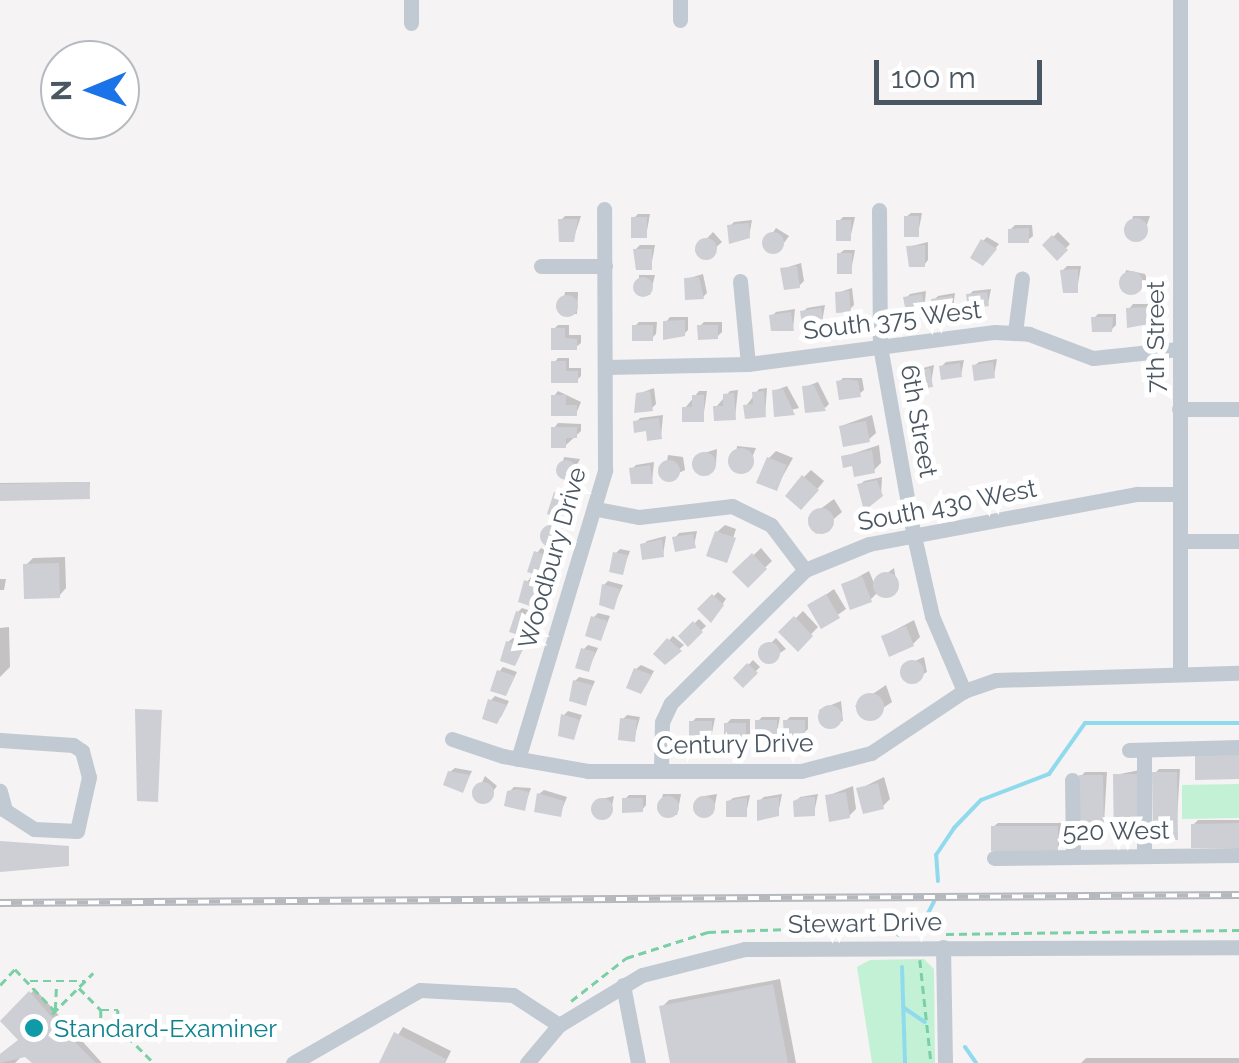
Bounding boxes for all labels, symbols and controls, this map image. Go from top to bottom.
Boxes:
north arrow [40,40,140,140]
scale bar [879,40,1046,102]
text: 100 m [891,60,976,95]
text: N [45,80,78,101]
street label: 7th Street [1140,281,1170,393]
street label: South 375 West [801,294,983,346]
street label: 6th Street [894,362,944,480]
street label: Woodbury Drive [512,463,592,653]
street label: South 430 West [855,473,1039,537]
street label: Century Drive [656,728,814,760]
street label: 520 West [1062,815,1170,847]
street label: Stewart Drive [788,907,942,939]
place label: Standard-Examiner [54,1013,277,1043]
marker: Standard-Examiner [23,1017,45,1039]

